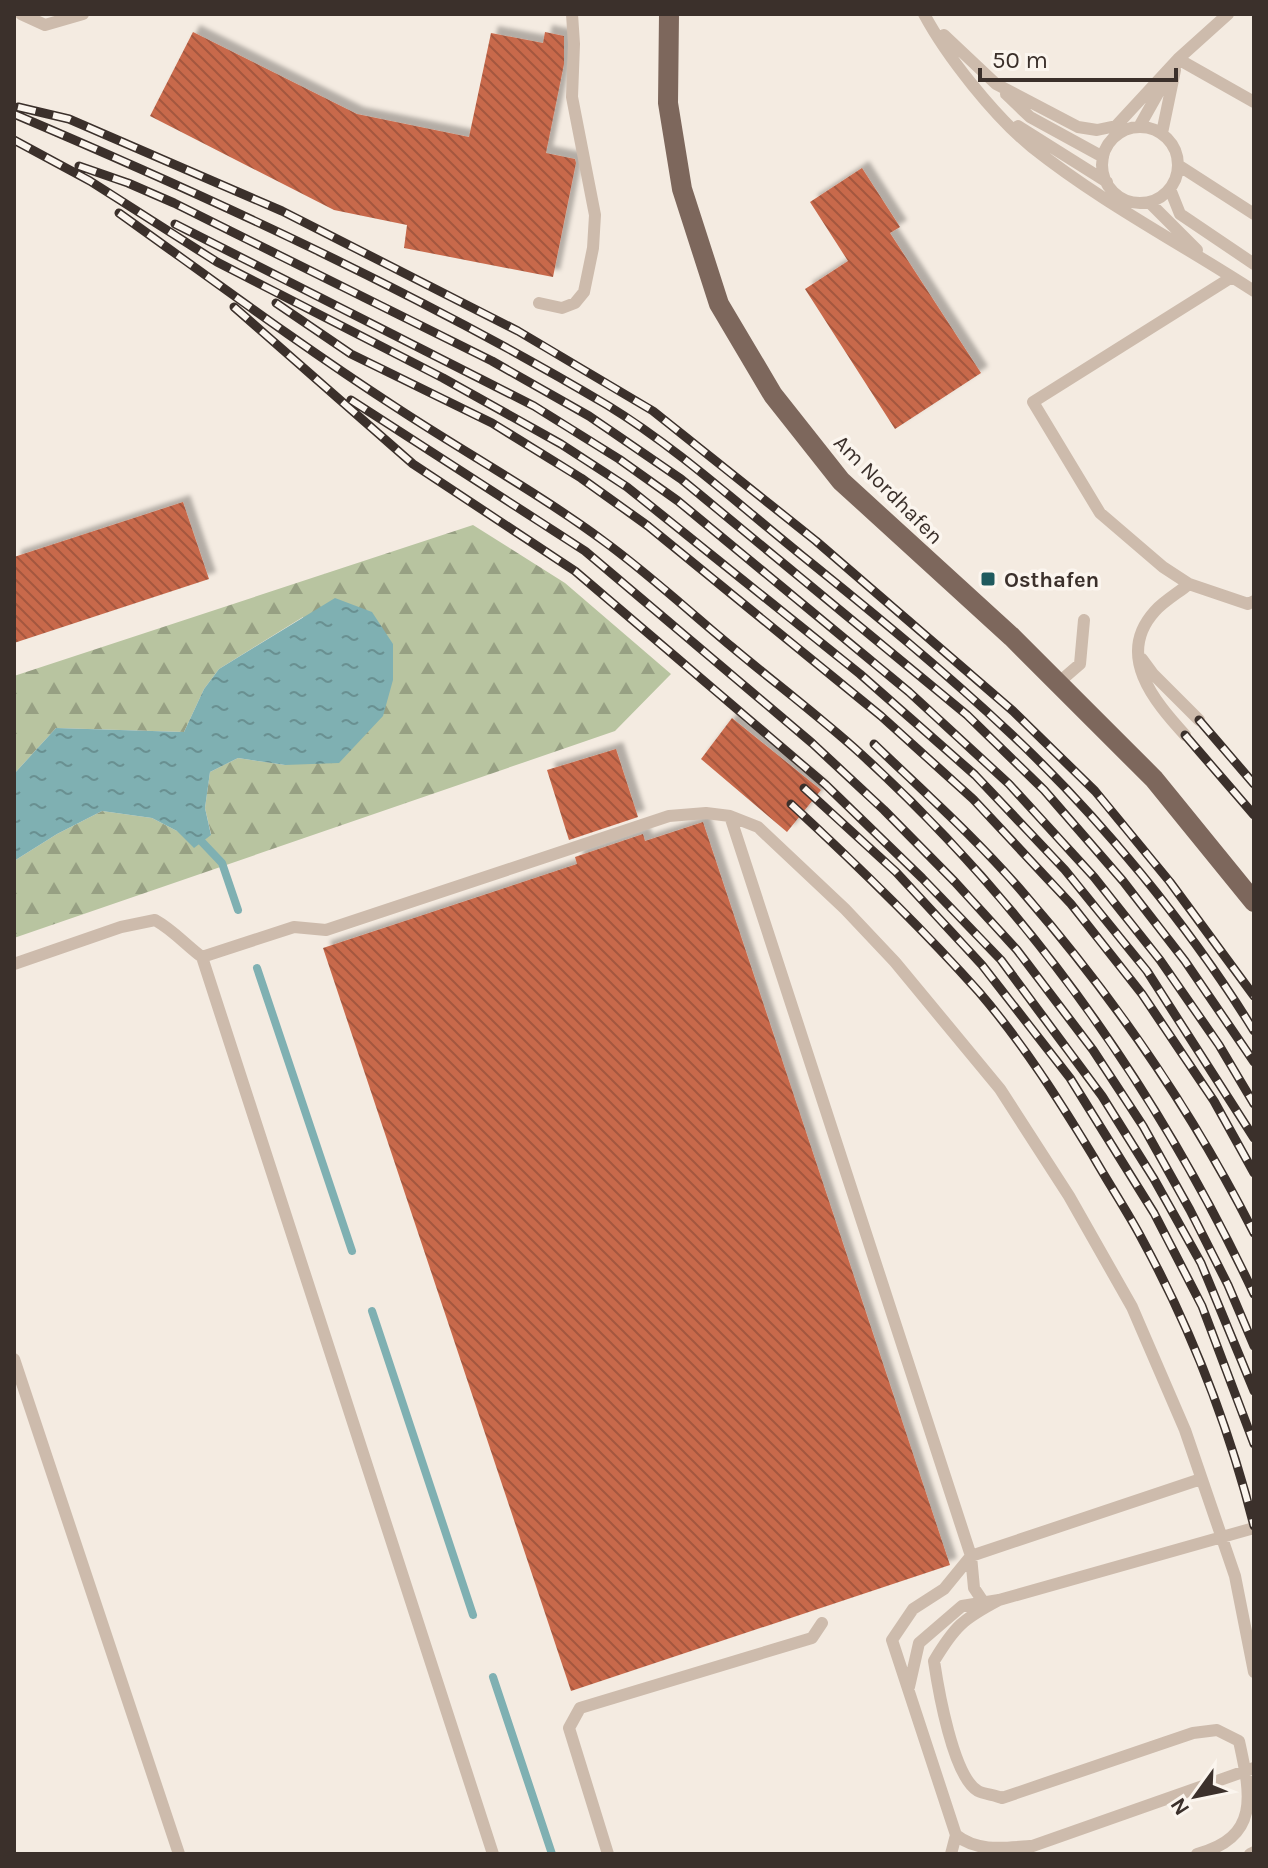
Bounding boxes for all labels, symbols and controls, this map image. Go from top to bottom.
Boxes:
scale bar [980,32,1176,82]
text: 50 m [992,46,1048,74]
street label: Am Nordhafen [828,430,948,550]
place label: Osthafen [1004,567,1099,593]
marker: Osthafen [979,570,997,588]
north arrow [1156,1756,1236,1836]
text: N [1165,1793,1195,1820]

